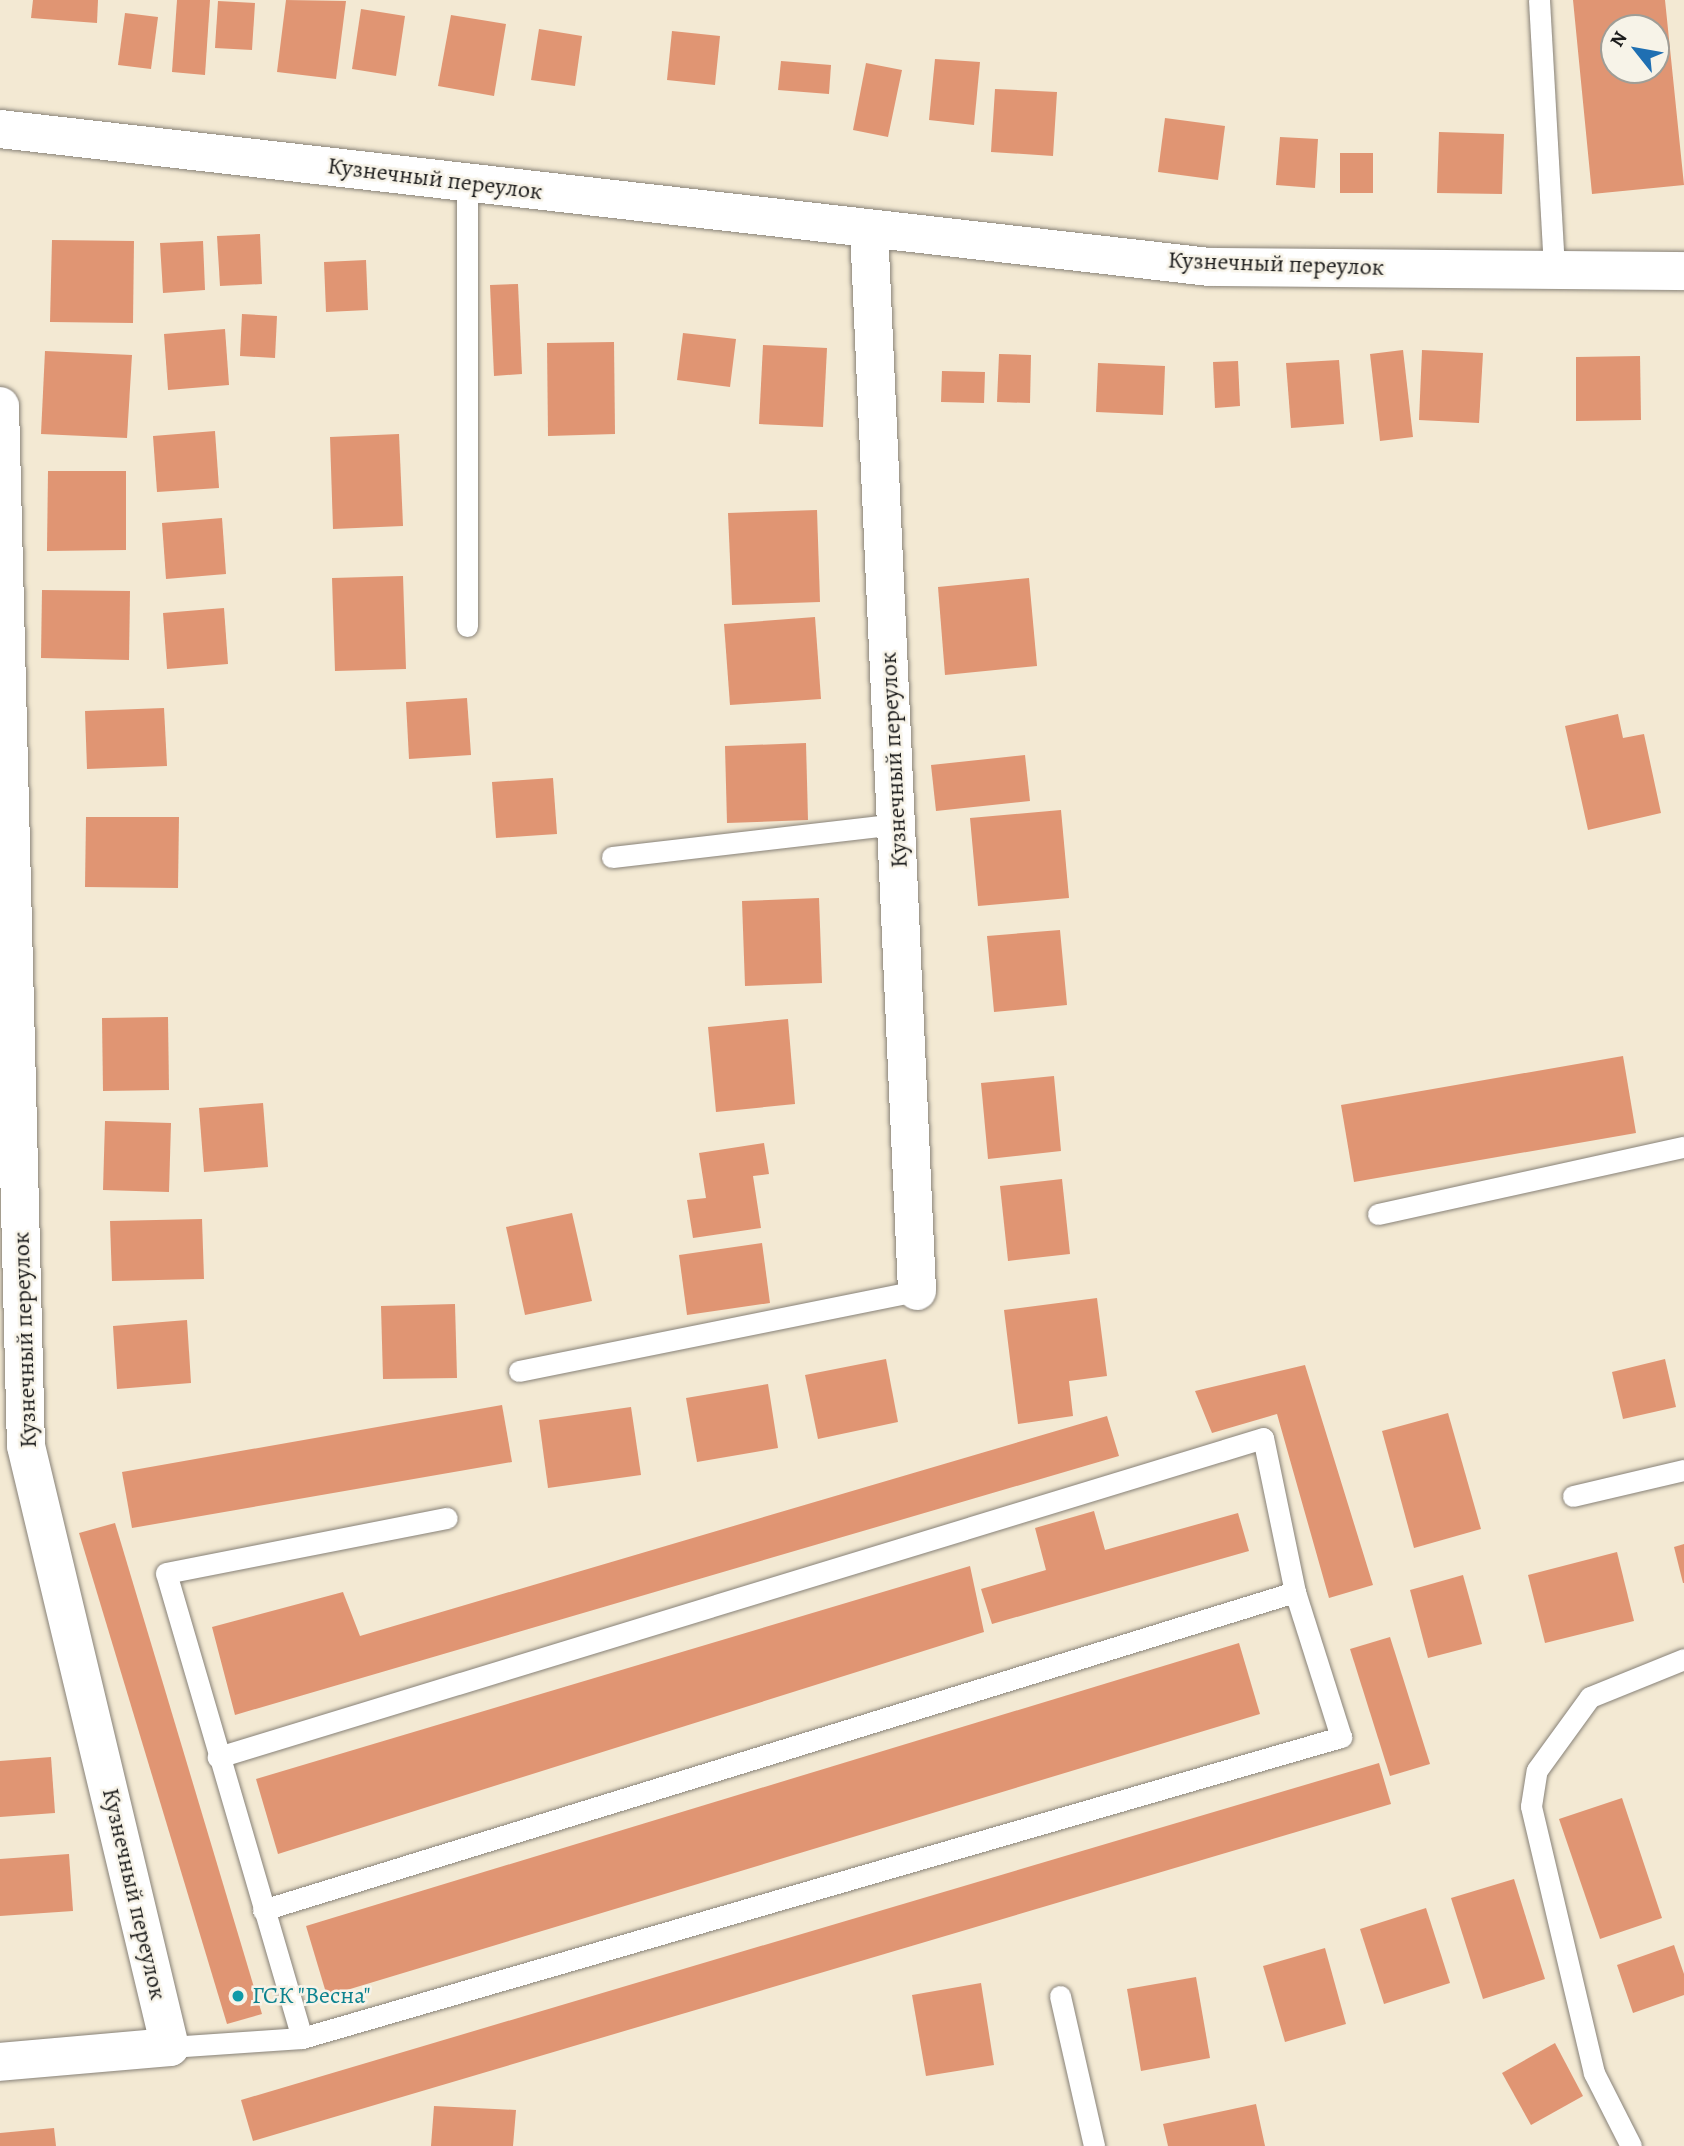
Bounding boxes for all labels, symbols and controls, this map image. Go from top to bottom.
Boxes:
north arrow [1600,14,1670,84]
text: N [1604,27,1633,52]
street label: Кузнечный переулок [326,152,544,206]
street label: Кузнечный переулок [1167,246,1385,282]
street label: Кузнечный переулок [874,651,914,869]
street label: Кузнечный переулок [7,1231,43,1449]
street label: Кузнечный переулок [96,1785,172,2003]
place label: ГСК "Весна" [252,1982,371,2010]
marker: ГСК "Весна" [230,1988,246,2004]

